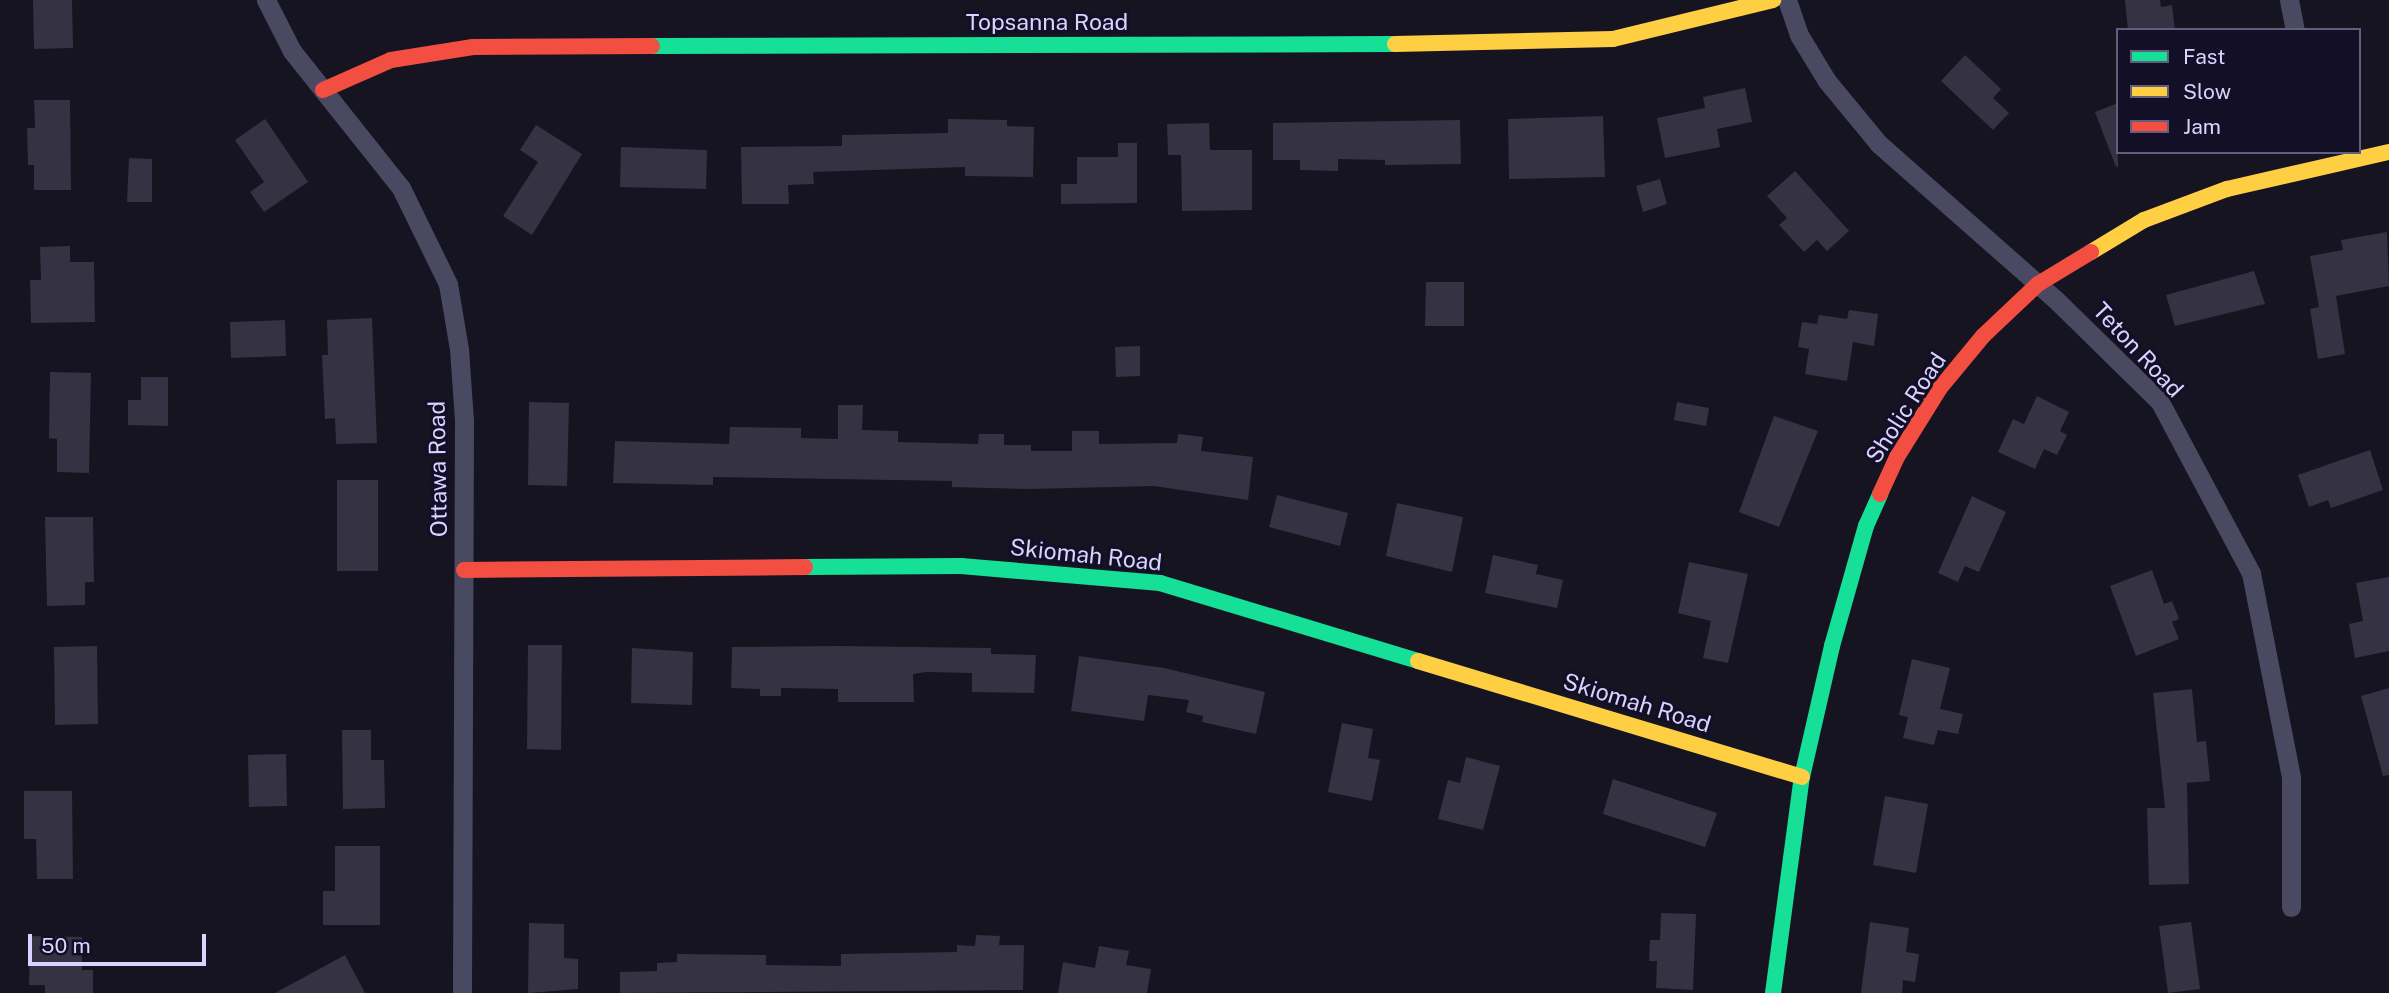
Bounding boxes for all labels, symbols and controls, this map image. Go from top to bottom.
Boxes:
street label: Topsanna Road [966,8,1128,36]
legend [2116,28,2361,154]
text: Fast [2183,44,2225,69]
text: Slow [2183,79,2231,104]
text: Jam [2183,114,2221,139]
street label: Teton Road [2087,297,2189,403]
street label: Sholic Road [1860,347,1952,469]
street label: Ottawa Road [423,401,453,537]
street label: Skiomah Road [1009,533,1163,577]
street label: Skiomah Road [1560,667,1714,739]
scale bar [32,920,210,964]
text: 50 m [41,933,91,958]

